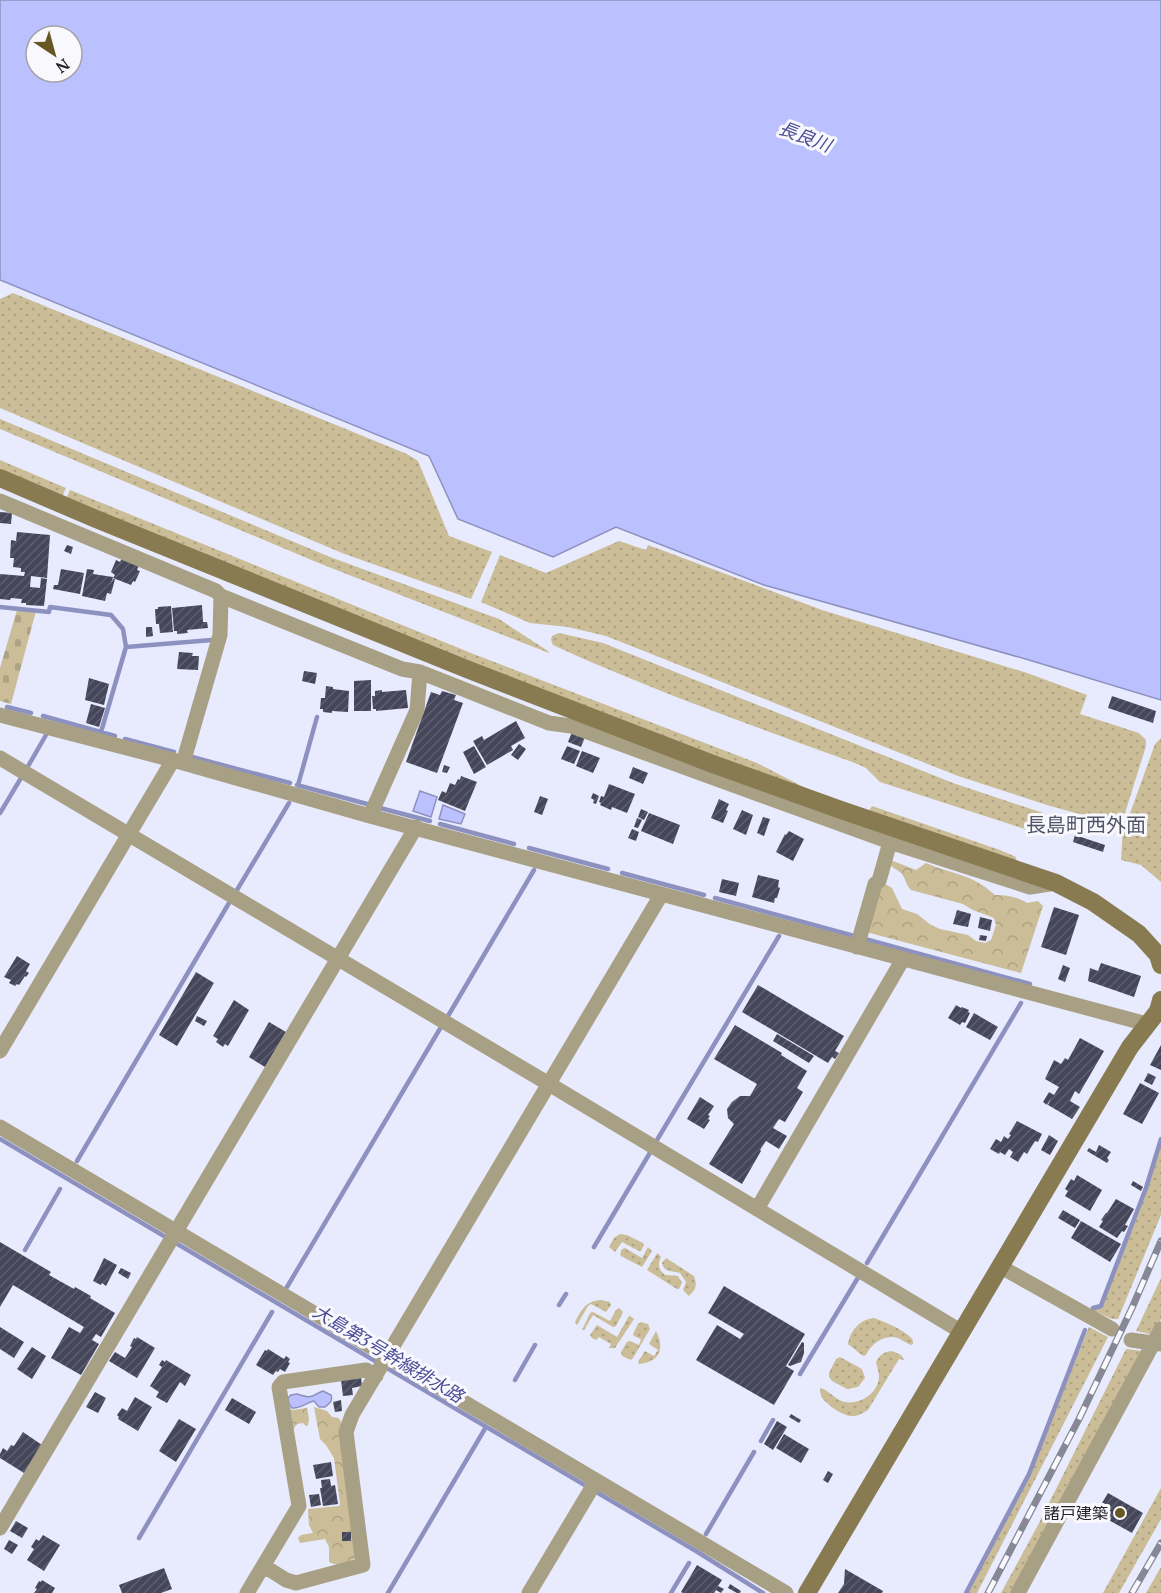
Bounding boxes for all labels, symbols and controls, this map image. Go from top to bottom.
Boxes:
north arrow [24,24,84,84]
text: N [51,54,74,79]
water label: 長良川 [776,115,837,158]
district label: 長島町西外面 [1026,811,1146,838]
water label: 大島第3号幹線排水路 [309,1299,470,1409]
place label: 諸戸建築 [1044,1502,1108,1524]
marker: 諸戸建築 [1113,1506,1127,1520]

